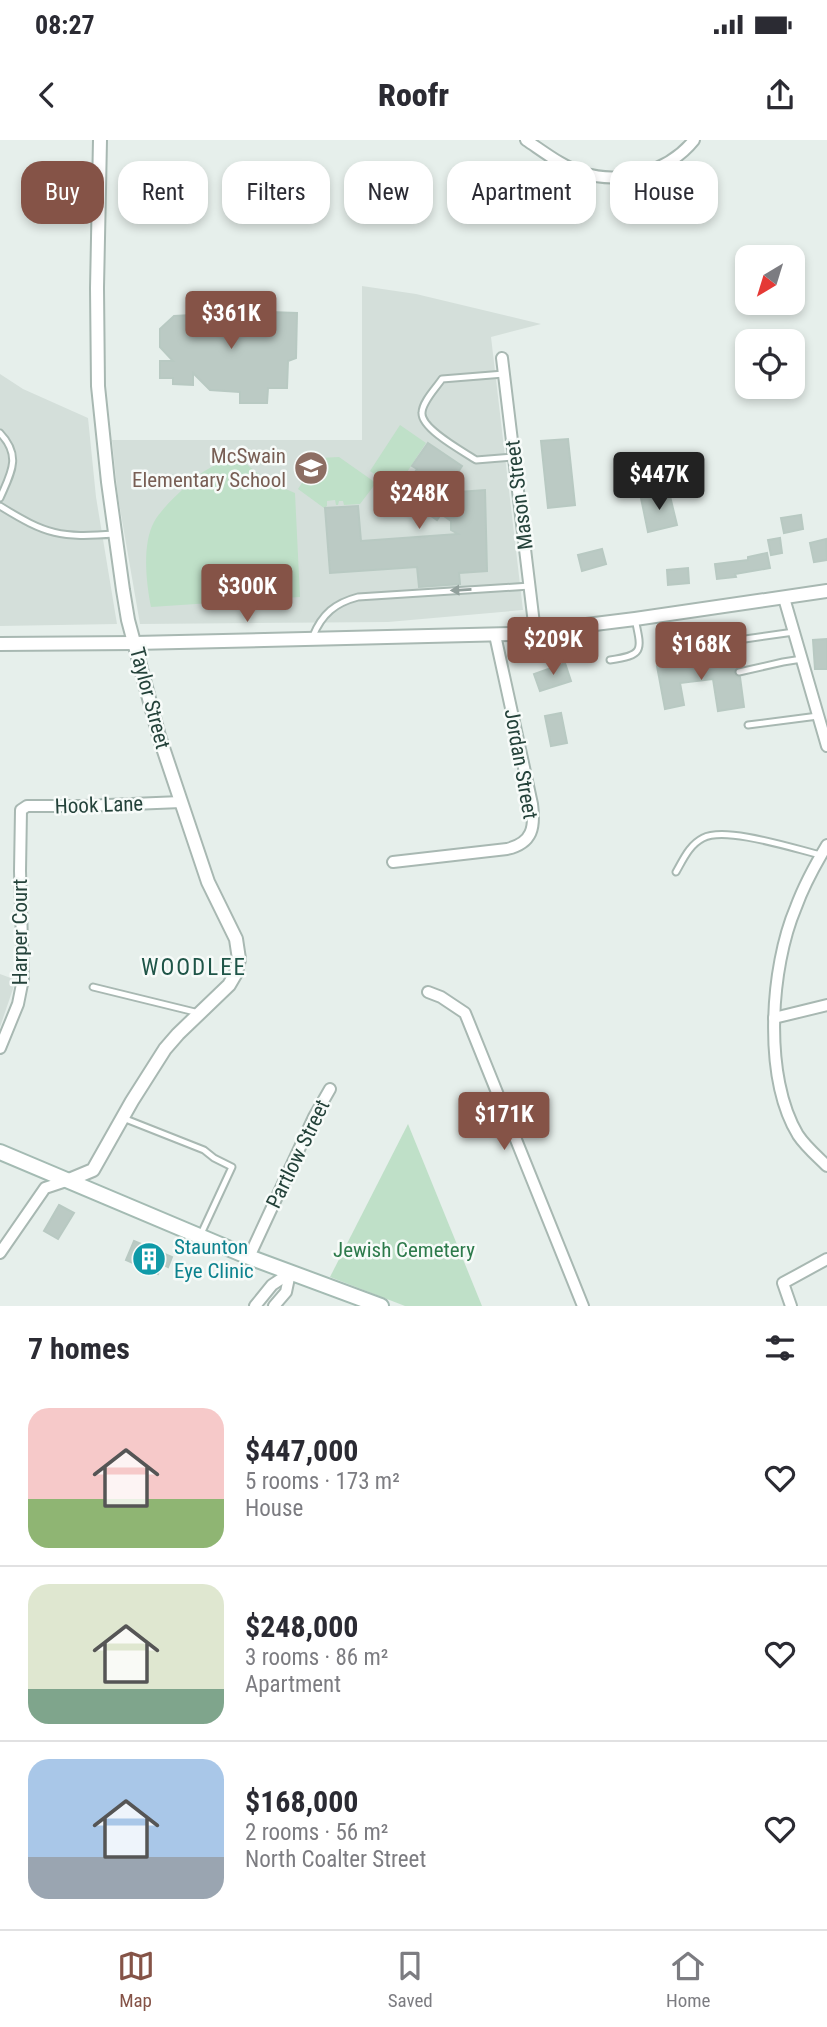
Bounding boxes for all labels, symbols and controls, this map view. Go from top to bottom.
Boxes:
text: 08:27 [35,10,95,40]
icon: back [28,76,66,114]
text: Roofr [378,76,449,114]
icon: share [761,76,799,114]
chip: Buy [21,161,104,224]
chip: Rent [118,161,208,224]
chip: Filters [222,161,330,224]
chip: New [344,161,433,224]
chip: Apartment [447,161,596,224]
chip: House [610,161,718,224]
north arrow [735,245,805,315]
map controls [735,245,805,399]
pin: $361K [182,292,280,351]
text: $361K [201,300,261,327]
button: locate [735,329,805,399]
street label: Mason Street [500,439,538,551]
place label: McSwain Elementary School [132,444,286,492]
school or university icon: McSwain Elementary School [292,449,330,487]
pin: $447K [610,452,708,512]
text: $447K [629,461,689,488]
pin: $248K [370,472,468,531]
text: $248K [389,480,449,507]
pin: $300K [198,564,296,624]
text: $300K [217,573,277,600]
one-way arrow [450,585,472,596]
pin: $209K [504,617,602,677]
pin: $168K [652,622,750,682]
text: $209K [523,626,583,653]
text: $168K [671,631,731,658]
street label: Taylor Street [125,645,175,751]
street label: Jordan Street [499,707,543,821]
street label: Hook Lane [54,791,144,819]
street label: Harper Court [8,879,32,985]
district label: WOODLEE [141,954,247,981]
pin: $171K [455,1093,553,1152]
street label: Partlow Street [261,1096,335,1212]
text: $171K [474,1101,534,1128]
place label: Staunton Eye Clinic [174,1235,254,1283]
park label: Jewish Cemetery [333,1238,475,1262]
building icon: Staunton Eye Clinic [130,1240,168,1278]
icon: filters [761,1329,799,1367]
text: 7 homes [28,1331,130,1366]
text: $447,000 [245,1433,358,1468]
icon: home [84,1436,168,1520]
icon: heart [761,1459,799,1497]
text: 5 rooms · 173 m² [245,1468,400,1495]
text: House [245,1495,303,1522]
text: $248,000 [245,1609,358,1644]
icon: home [84,1612,168,1696]
icon: heart [761,1635,799,1673]
text: 3 rooms · 86 m² [245,1644,388,1671]
text: Apartment [245,1671,341,1698]
text: $168,000 [245,1784,358,1819]
icon: home [84,1787,168,1871]
icon: heart [761,1810,799,1848]
text: 2 rooms · 56 m² [245,1819,388,1846]
text: North Coalter Street [245,1846,426,1873]
tab: Map [117,1947,155,2012]
tab: Saved [388,1947,433,2012]
tab: Home [666,1947,710,2012]

